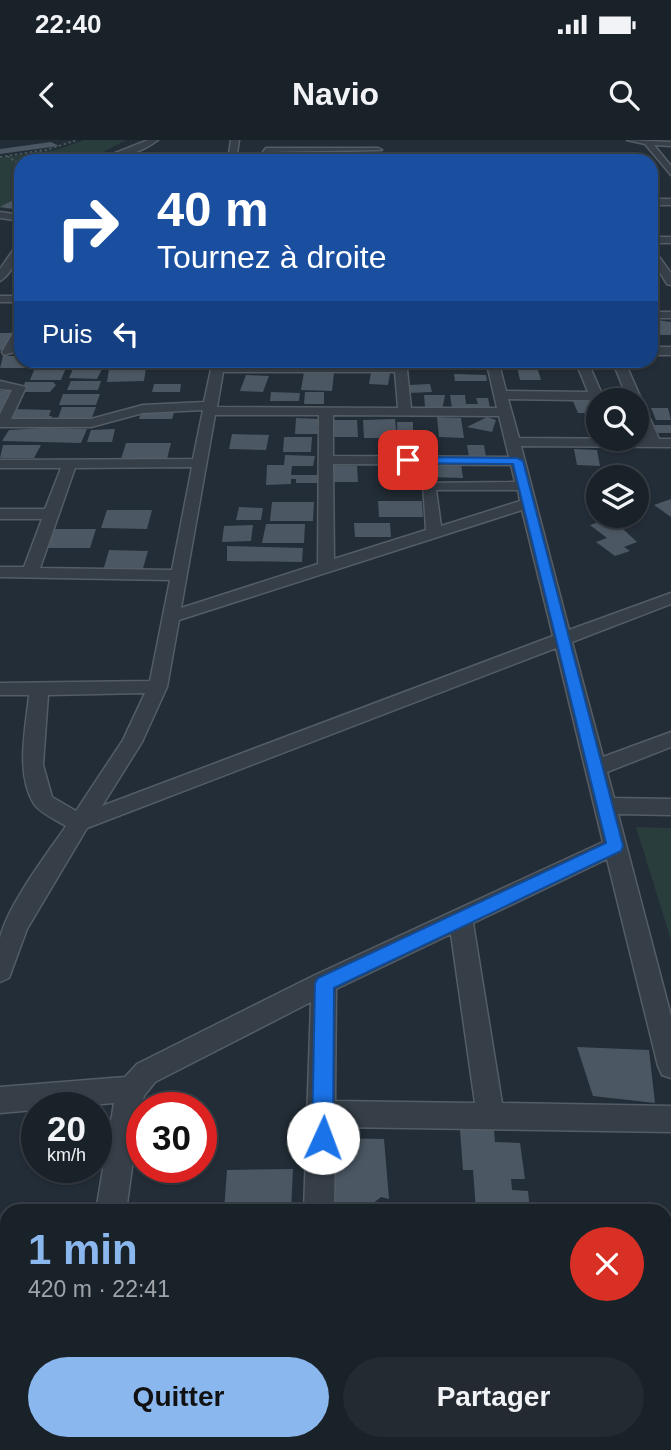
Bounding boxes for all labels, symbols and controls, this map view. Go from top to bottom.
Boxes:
text: 22:40 [35,9,102,39]
icon: back [28,76,66,114]
text: Navio [292,76,379,112]
icon: search [605,76,643,114]
icon: right [42,182,133,273]
text: 40 m [157,182,269,236]
text: Tournez à droite [157,239,386,275]
icon: left [107,315,145,353]
text: Puis [42,319,93,349]
map controls [586,388,649,528]
button: search [586,388,649,451]
pin [378,430,438,490]
icon: arrive [389,441,427,479]
button: layers [586,465,649,528]
speed limit sign: 30 [126,1092,217,1183]
position arrow [286,1101,360,1175]
text: 20 [47,1109,86,1148]
text: km/h [47,1145,86,1165]
text: 1 min [28,1226,138,1273]
button: close [570,1227,644,1301]
text: 420 m · 22:41 [28,1276,170,1302]
button: Quitter [28,1357,329,1437]
button: Partager [343,1357,644,1437]

